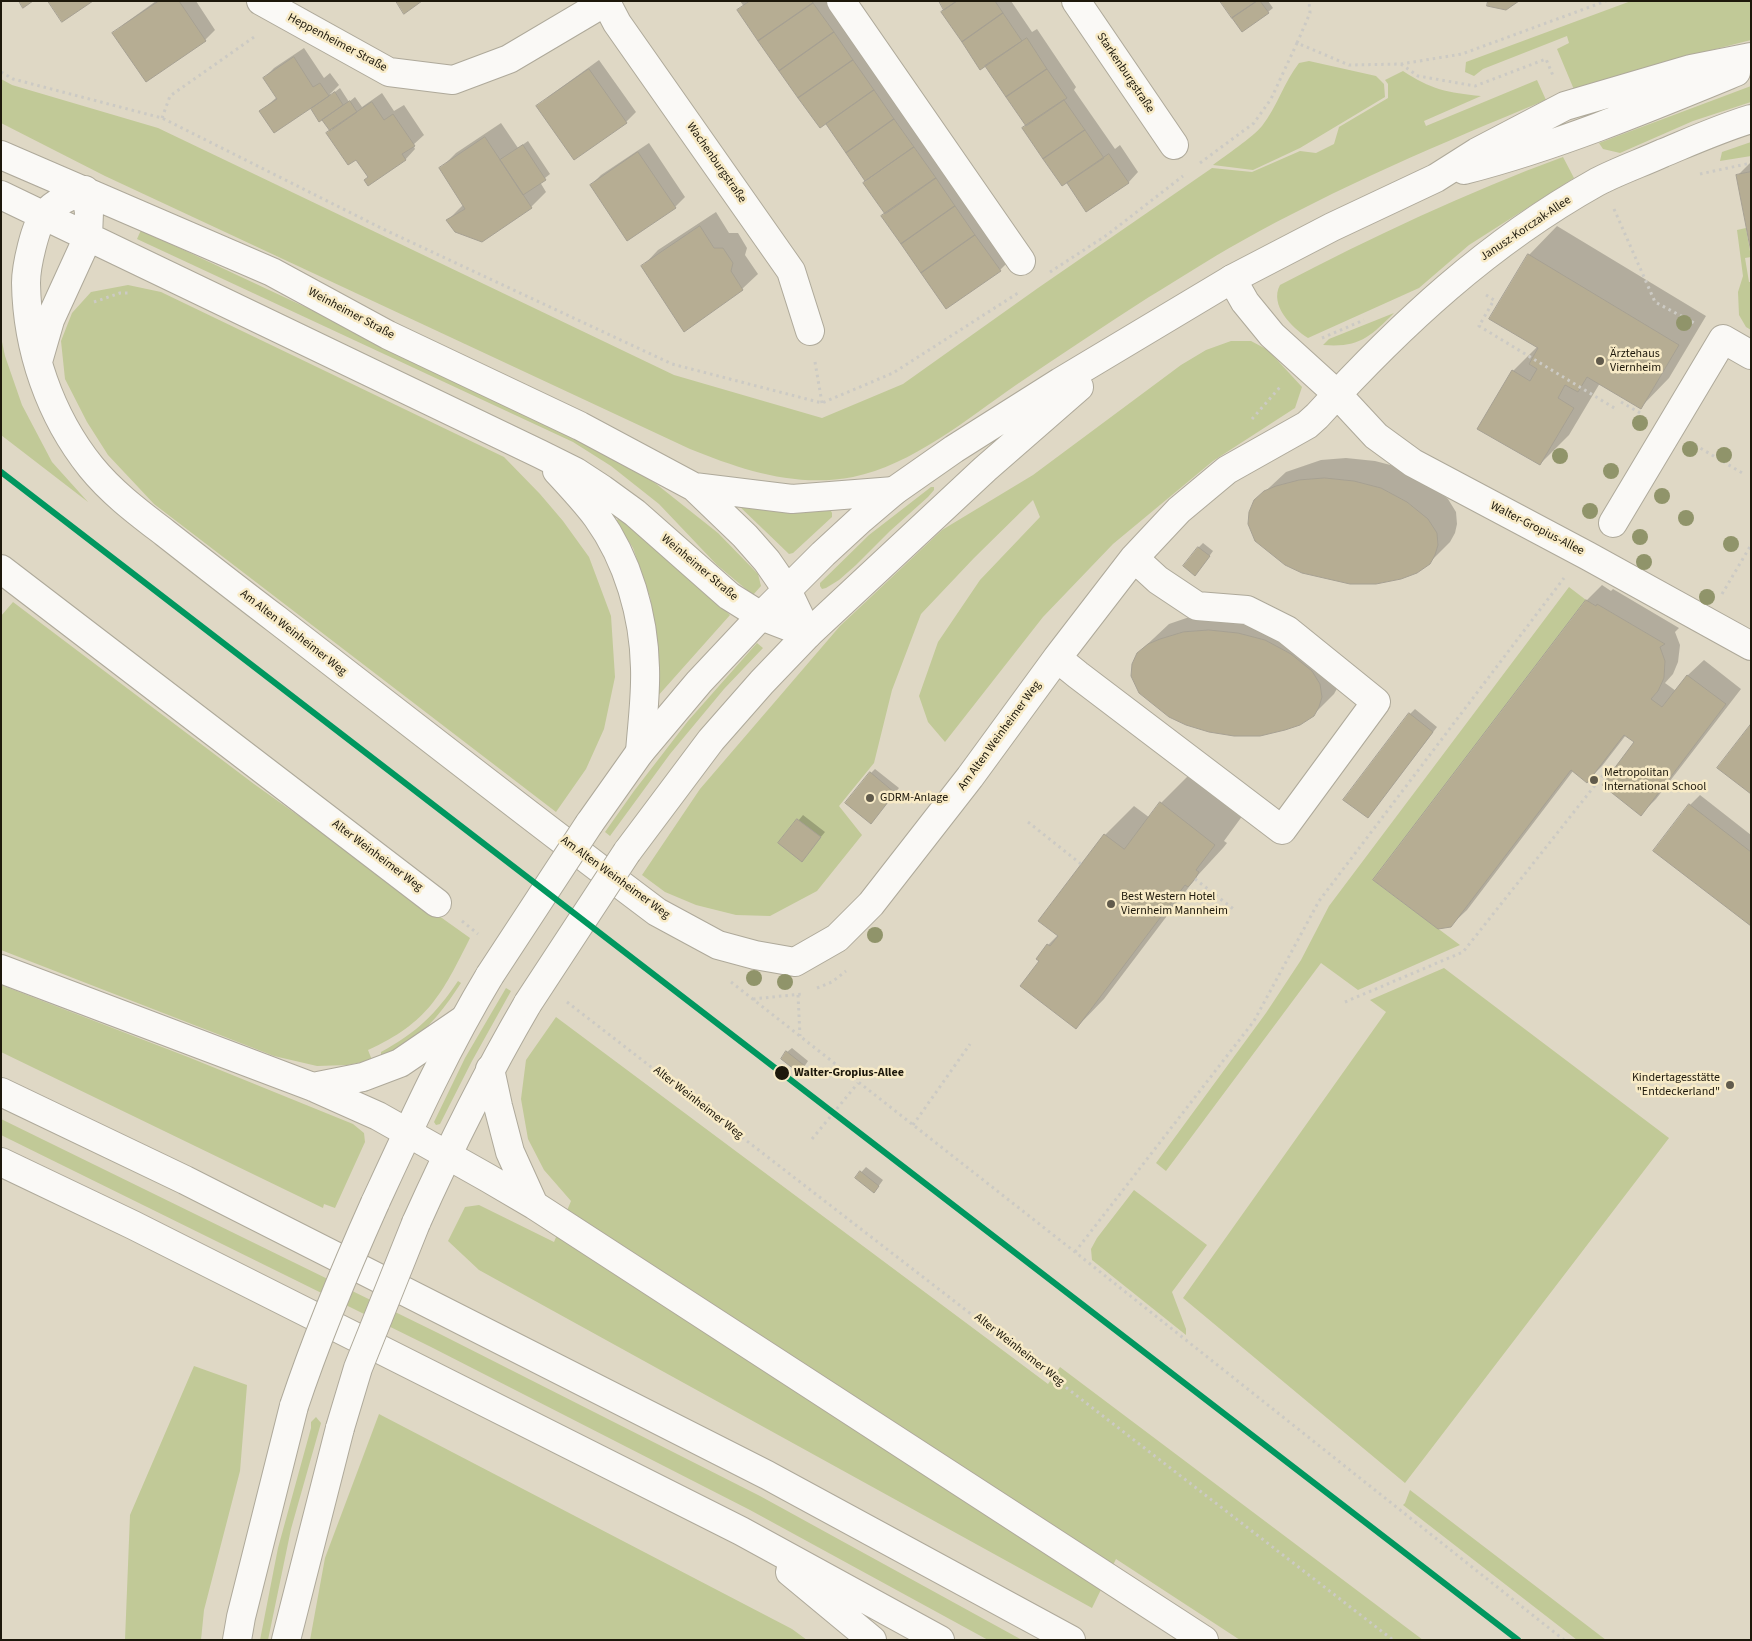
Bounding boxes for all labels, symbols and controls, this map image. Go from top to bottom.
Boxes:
street label: Heppenheimer Straße [285,11,389,75]
street label: Starkenburgstraße [1093,30,1157,116]
street label: Wachenburgstraße [683,120,749,206]
street label: Janusz-Korczak-Allee [1478,193,1574,265]
street label: Weinheimer Straße [305,285,397,343]
place label: Ärztehaus Viernheim [1610,347,1661,375]
marker: Ärztehaus Viernheim [1594,355,1606,367]
street label: Walter-Gropius-Allee [1488,499,1586,559]
street label: Weinheimer Straße [658,532,740,604]
street label: Am Alten Weinheimer Weg [237,587,349,679]
street label: Am Alten Weinheimer Weg [956,679,1044,793]
place label: Metropolitan International School [1604,766,1706,794]
marker: Metropolitan International School [1588,774,1600,786]
place label: GDRM-Anlage [880,791,948,805]
marker: GDRM-Anlage [864,792,876,804]
street label: Alter Weinheimer Weg [329,817,425,895]
street label: Am Alten Weinheimer Weg [558,834,672,922]
place label: Best Western Hotel Viernheim Mannheim [1121,890,1228,918]
marker: Best Western Hotel Viernheim Mannheim [1105,898,1117,910]
street label: Alter Weinheimer Weg [650,1063,746,1143]
marker: Walter-Gropius-Allee [773,1064,791,1082]
place label: Walter-Gropius-Allee [794,1066,904,1080]
place label: Kindertagesstätte "Entdeckerland" [1632,1071,1720,1099]
marker: Kindertagesstätte "Entdeckerland" [1724,1079,1736,1091]
street label: Alter Weinheimer Weg [971,1310,1067,1390]

